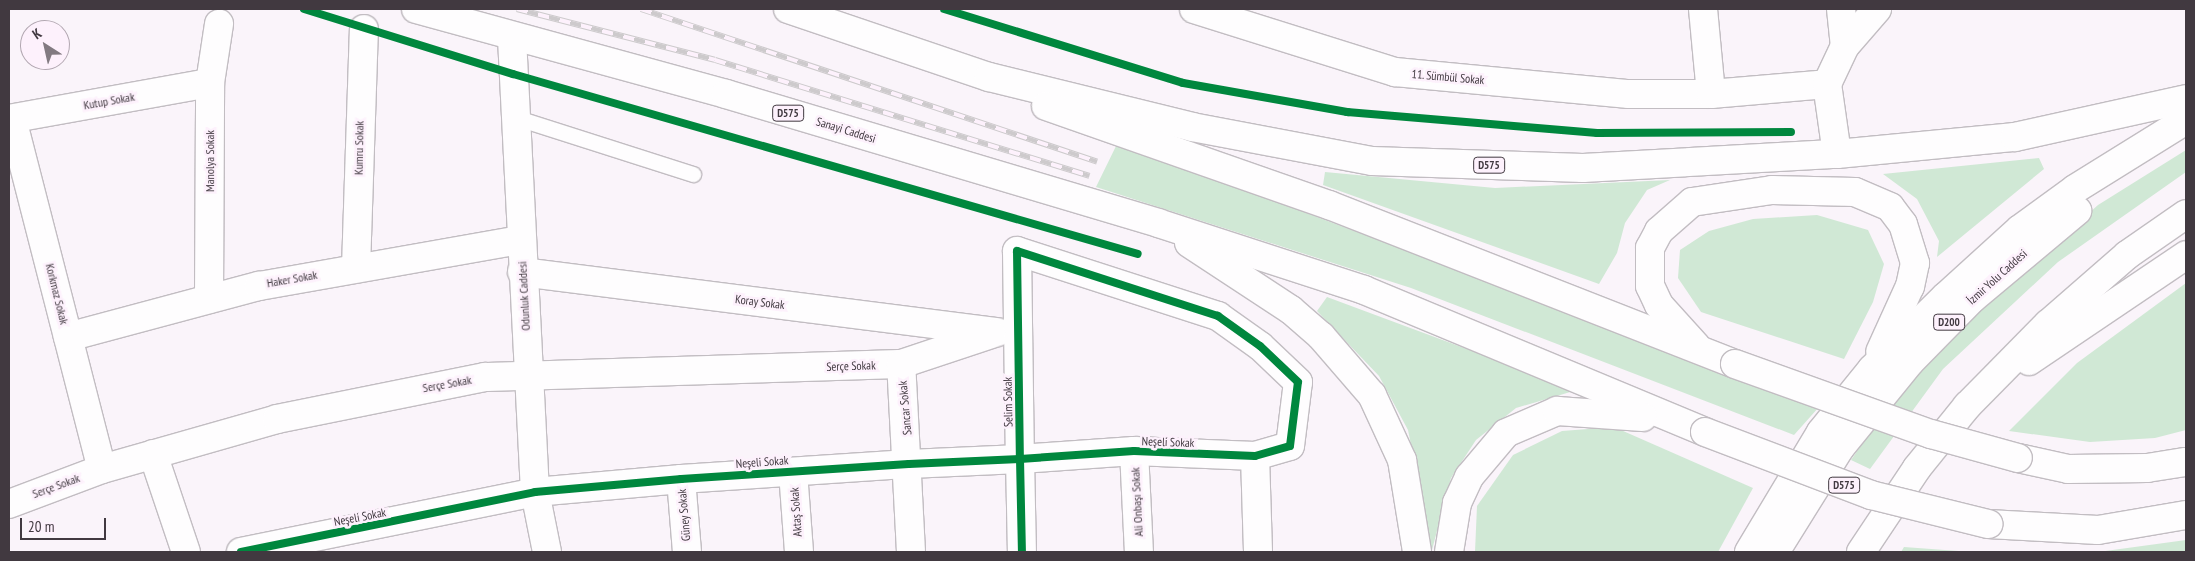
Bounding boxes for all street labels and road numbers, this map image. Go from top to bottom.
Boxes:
street label: 11. Sümbül Sokak [1411,67,1485,87]
street label: Kutup Sokak [82,89,136,113]
road number: D575 [772,105,804,122]
street label: Sanayi Caddesi [814,114,878,146]
street label: Kumru Sokak [351,121,367,175]
street label: Manolya Sokak [203,130,217,192]
road number: D575 [1473,156,1505,174]
street label: İzmir Yolu Caddesi [1964,246,2030,308]
street label: Odunluk Caddesi [515,261,533,331]
street label: Korkmaz Sokak [42,262,72,326]
street label: Haker Sokak [266,267,318,291]
street label: Koray Sokak [734,292,786,312]
road number: D200 [1933,314,1965,331]
street label: Serçe Sokak [826,358,876,374]
street label: Serçe Sokak [421,373,473,395]
street label: Selim Sokak [1000,377,1016,427]
street label: Sancar Sokak [895,380,915,436]
street label: Neşeli Sokak [1141,434,1195,450]
street label: Neşeli Sokak [735,453,789,471]
street label: Ali Onbaşı Sokak [1128,467,1146,537]
street label: Serçe Sokak [30,471,82,501]
road number: D575 [1828,476,1860,494]
street label: Aktaş Sokak [787,487,805,537]
street label: Güney Sokak [675,488,693,542]
street label: Neşeli Sokak [333,505,387,529]

